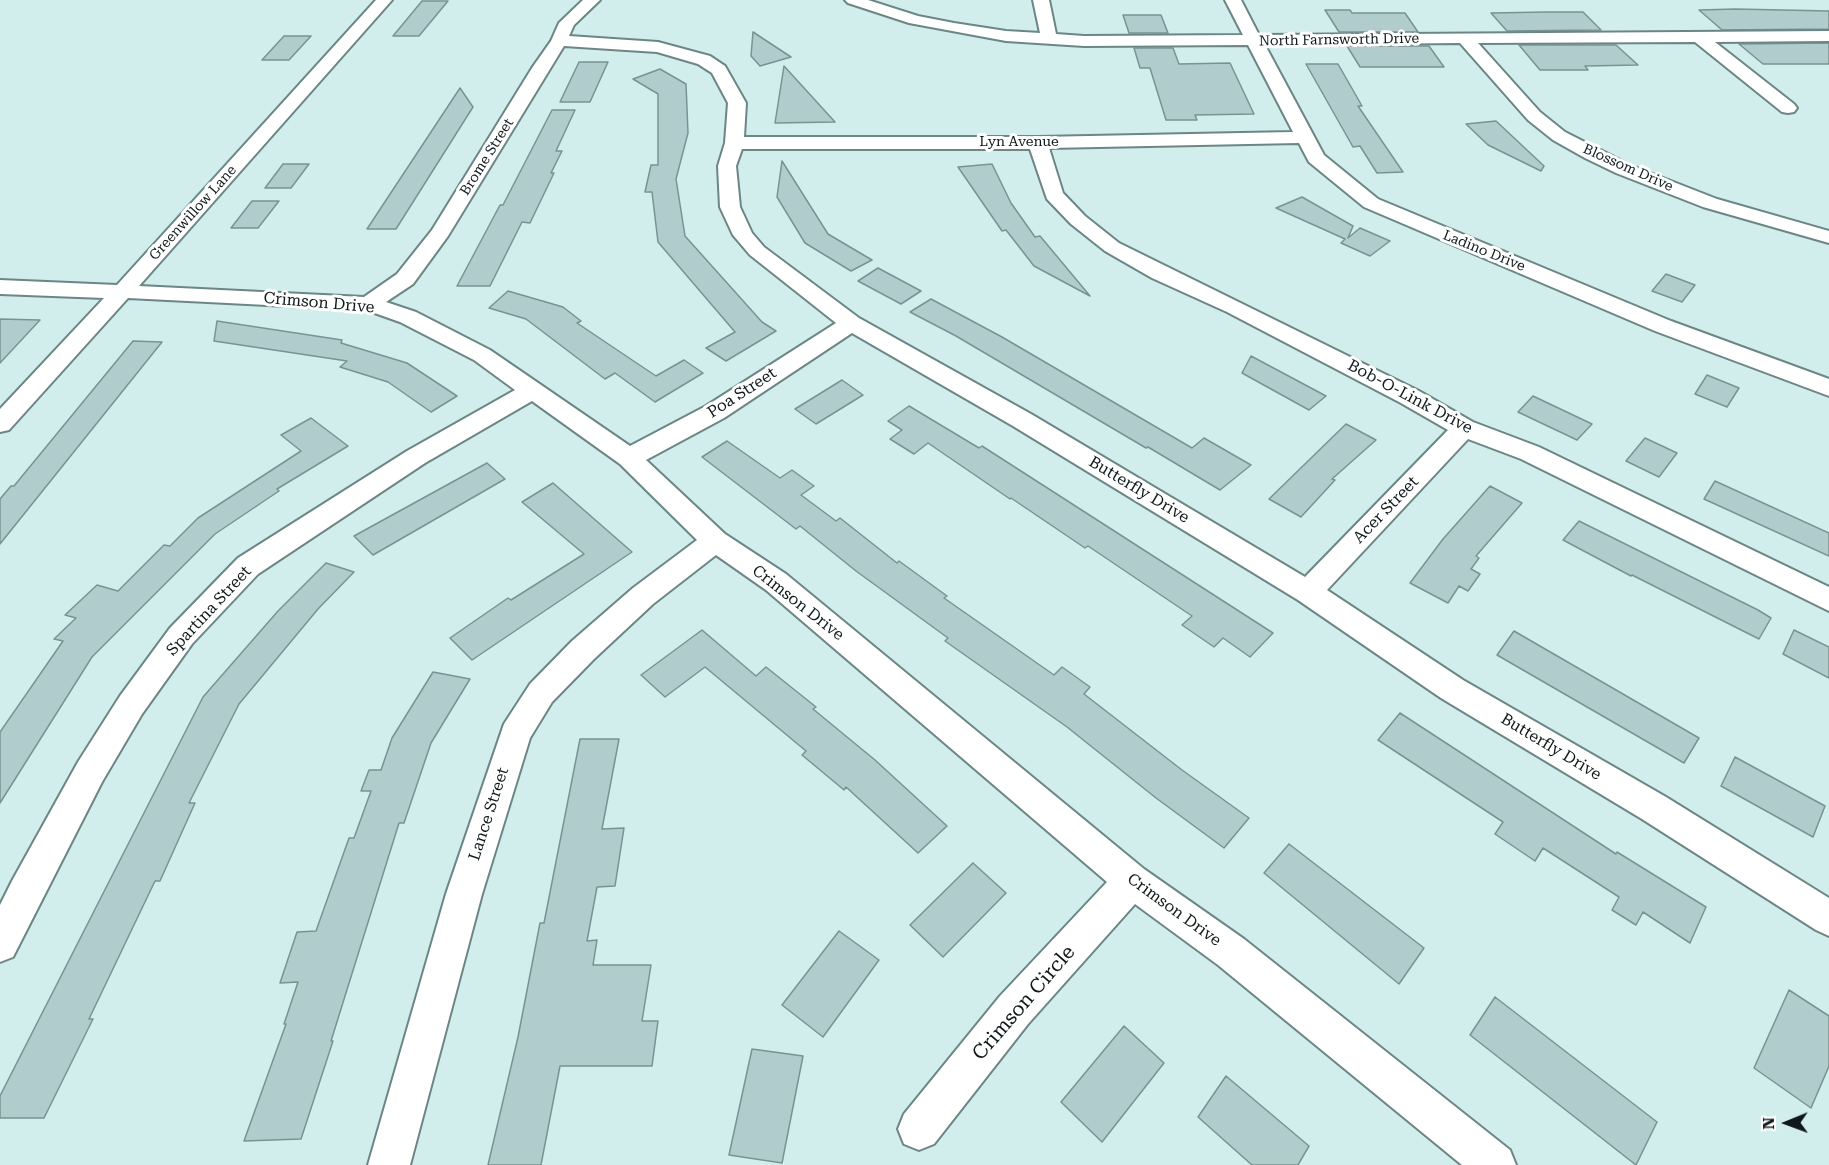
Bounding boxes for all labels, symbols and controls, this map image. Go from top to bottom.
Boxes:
street label: North Farnsworth Drive [1259,30,1419,50]
street label: Brome Street [457,115,517,199]
street label: Lyn Avenue [979,134,1059,150]
street label: Blossom Drive [1580,141,1676,195]
street label: Greenwillow Lane [146,162,240,264]
street label: Ladino Drive [1440,227,1528,275]
street label: Crimson Drive [263,289,375,317]
street label: Bob-O-Link Drive [1344,356,1476,438]
street label: Poa Street [704,364,780,422]
street label: Butterfly Drive [1085,452,1193,528]
street label: Acer Street [1349,473,1423,547]
street label: Crimson Drive [748,561,848,645]
street label: Spartina Street [163,562,255,660]
street label: Butterfly Drive [1497,709,1605,785]
street label: Lance Street [465,765,513,863]
street label: Crimson Drive [1123,870,1225,950]
street label: Crimson Circle [968,941,1080,1065]
north arrow [1757,1093,1817,1153]
text: N [1759,1117,1778,1130]

